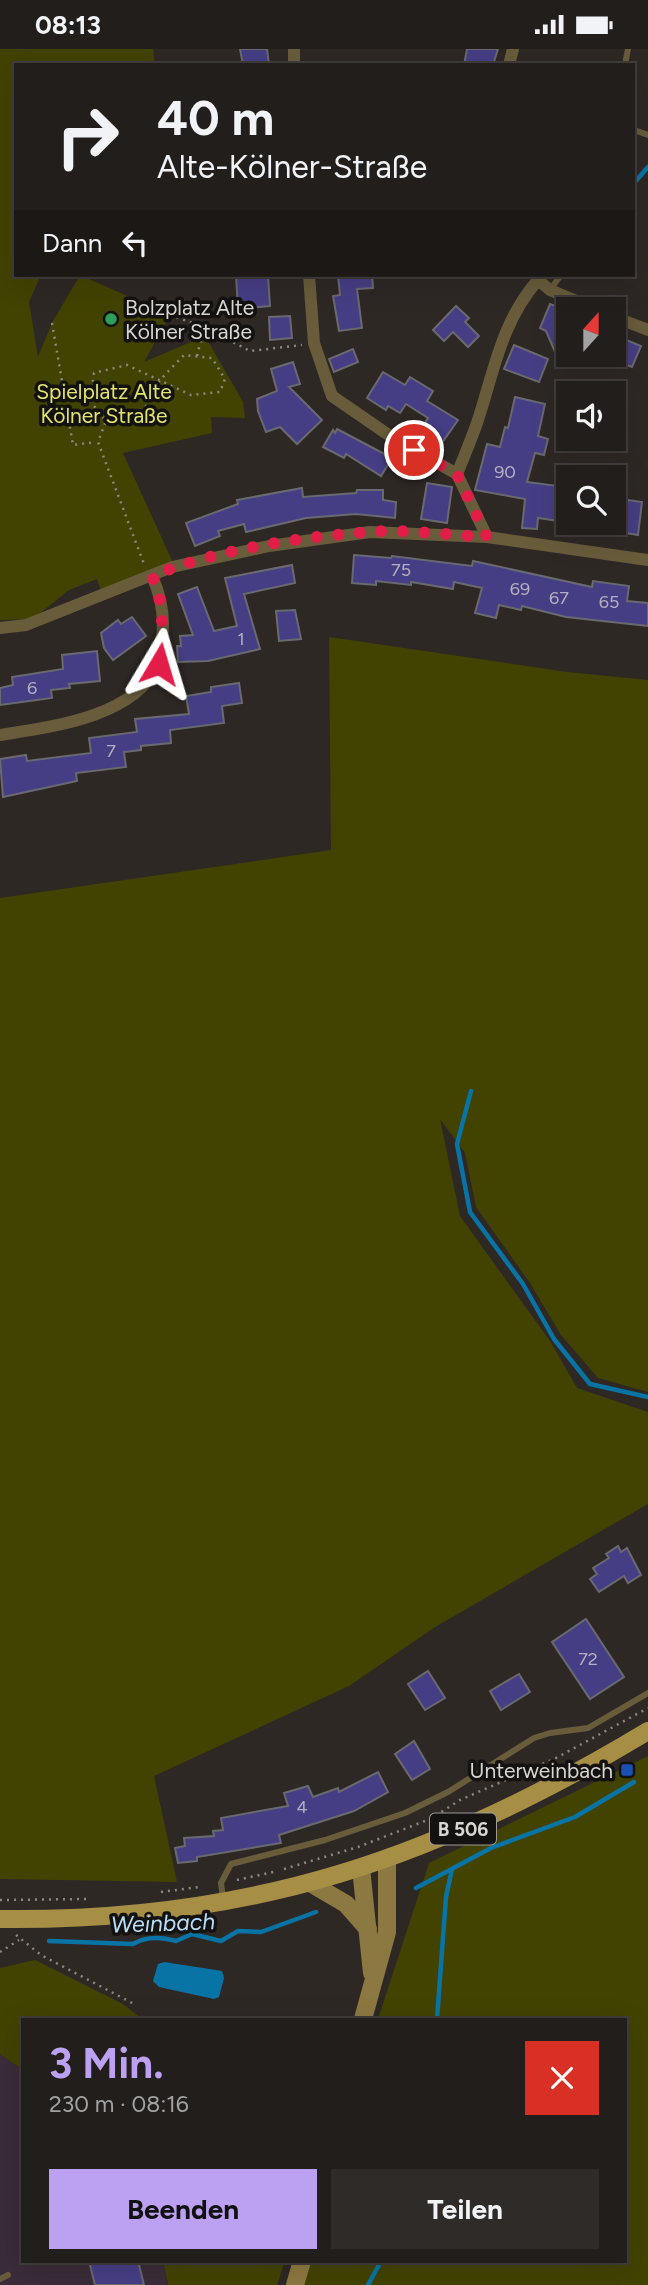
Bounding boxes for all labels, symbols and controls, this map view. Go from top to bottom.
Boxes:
text: 08:13 [35,9,101,41]
text: 40 m [157,88,274,147]
icon: right [42,91,133,182]
text: Alte-Kölner-Straße [157,148,427,186]
icon: left [116,224,154,262]
text: Dann [42,227,102,259]
place label: Bolzplatz Alte Kölner Straße [125,295,254,344]
north arrow [556,297,626,367]
map controls [556,297,626,535]
marker: Bolzplatz Alte Kölner Straße [103,311,119,327]
park label: Spielplatz Alte Kölner Straße [36,379,172,428]
button: sound [556,381,626,451]
pin [384,420,444,480]
icon: arrive [395,431,433,469]
house number: 90 [494,461,516,483]
button: search [556,465,626,535]
house number: 75 [391,559,411,581]
house number: 69 [510,578,530,600]
house number: 67 [549,587,569,609]
house number: 65 [599,591,619,613]
position arrow [122,627,196,701]
house number: 1 [237,628,245,650]
house number: 6 [27,677,37,699]
house number: 7 [106,740,116,762]
house number: 72 [578,1648,598,1670]
place label: Unterweinbach [470,1758,613,1783]
marker: Unterweinbach [619,1762,635,1778]
house number: 4 [296,1796,308,1818]
road number: B 506 [430,1813,496,1845]
water label: Weinbach [110,1907,216,1939]
text: 3 Min. [49,2038,164,2089]
button: close [525,2041,599,2115]
text: 230 m · 08:16 [49,2090,189,2118]
button: Beenden [49,2169,317,2249]
button: Teilen [331,2169,599,2249]

